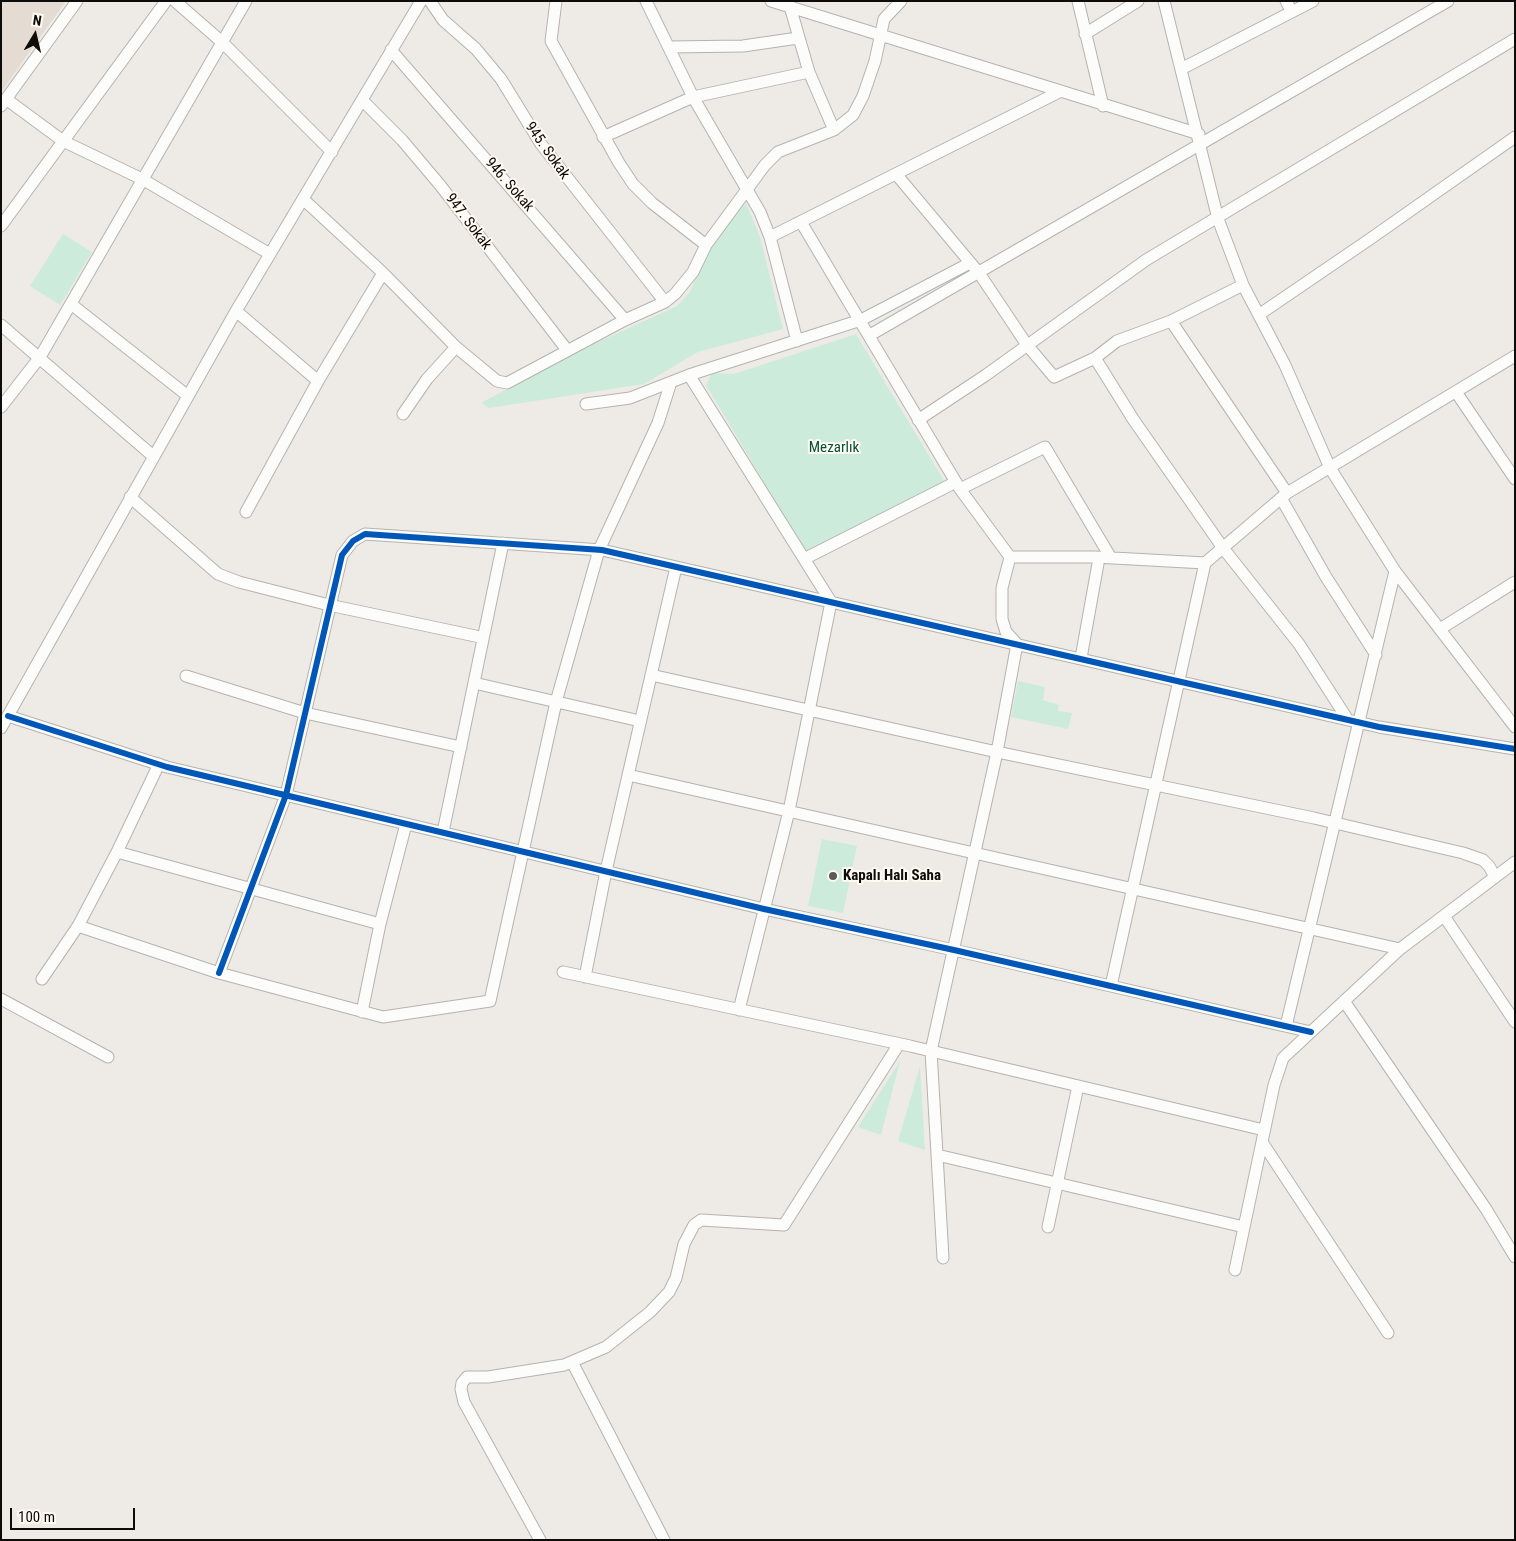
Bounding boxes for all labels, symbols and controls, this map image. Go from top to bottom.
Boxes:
north arrow [10,10,60,60]
text: N [32,12,43,29]
street label: 945. Sokak [521,119,573,183]
street label: 946. Sokak [481,154,537,216]
street label: 947. Sokak [441,190,495,254]
park label: Mezarlık [809,439,859,457]
place label: Kapalı Halı Saha [843,867,941,885]
marker: Kapalı Halı Saha [827,870,839,882]
scale bar [12,1498,138,1530]
text: 100 m [18,1508,55,1526]

